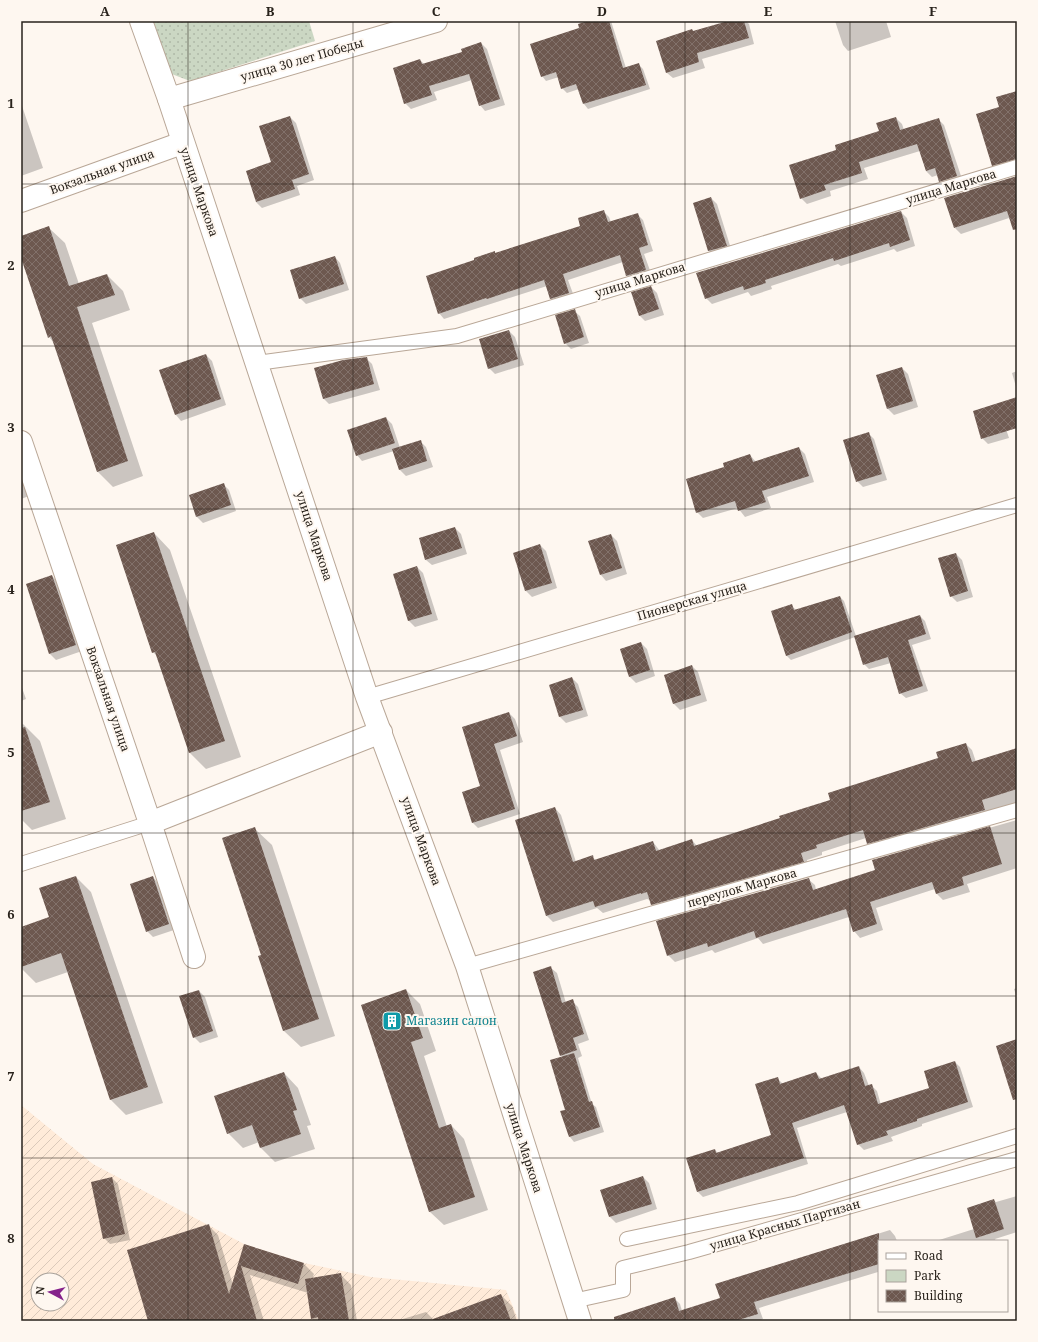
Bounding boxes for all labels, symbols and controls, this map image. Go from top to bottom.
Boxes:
text: A [100,2,110,20]
text: B [266,2,275,20]
text: C [432,2,441,20]
text: D [597,2,607,20]
text: E [764,2,773,20]
text: F [929,2,937,20]
street label: улица 30 лет Победы [238,34,365,85]
text: 1 [7,94,15,112]
street label: Вокзальная улица [47,145,157,198]
street label: улица Маркова [176,145,223,239]
street label: улица Маркова [904,165,998,208]
text: 2 [7,256,15,274]
street label: улица Маркова [593,258,687,301]
text: 3 [7,418,15,436]
street label: улица Маркова [292,489,337,583]
street label: Пионерская улица [635,577,749,624]
text: 4 [7,580,15,598]
street label: Вокзальная улица [83,644,134,754]
text: 5 [7,743,15,761]
street label: улица Маркова [397,794,446,888]
street label: переулок Маркова [685,864,799,911]
text: 6 [7,905,15,923]
building icon: Магазин салон [381,1010,403,1032]
place label: Магазин салон [406,1012,497,1029]
text: 7 [7,1067,15,1085]
street label: улица Маркова [502,1101,547,1195]
street label: улица Красных Партизан [708,1195,862,1254]
text: 8 [7,1229,15,1247]
legend [878,1240,1008,1312]
text: Road [914,1247,944,1264]
text: Park [914,1267,942,1284]
north arrow [30,1272,70,1312]
text: N [32,1285,48,1296]
text: Building [914,1287,963,1304]

